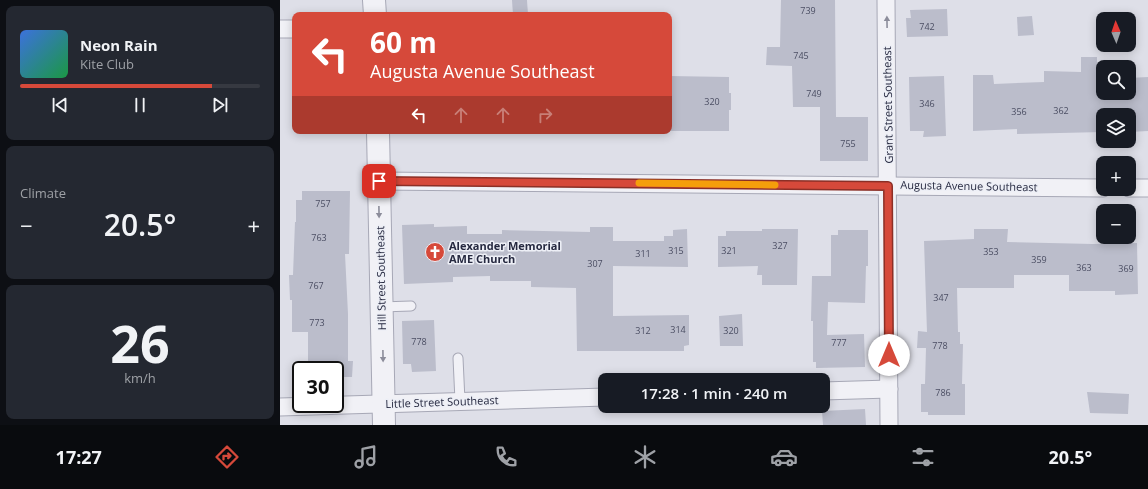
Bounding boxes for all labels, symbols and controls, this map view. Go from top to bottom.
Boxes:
house number: 739 [800,4,816,17]
north arrow [1096,12,1136,52]
map controls [1096,12,1136,244]
one-way arrow [884,15,890,28]
house number: 742 [919,20,935,33]
text: 60 m [370,23,437,61]
icon: left [304,28,356,80]
text: Neon Rain [80,35,158,55]
street label: Grant Street Southeast [879,46,896,164]
house number: 745 [793,49,809,62]
text: Kite Club [80,55,134,73]
text: Augusta Avenue Southeast [370,59,595,83]
button: search [1096,60,1136,100]
house number: 749 [806,87,822,100]
icon: previous [49,94,71,116]
icon: pause [129,94,151,116]
icon: next [209,94,231,116]
house number: 320 [704,95,720,108]
house number: 346 [919,97,935,110]
icon: left [408,104,430,126]
icon: ahead [450,104,472,126]
icon: ahead [492,104,514,126]
icon: right [534,104,556,126]
house number: 362 [1053,104,1069,117]
house number: 356 [1011,105,1027,118]
button: layers [1096,108,1136,148]
house number: 755 [840,137,856,150]
button: + [1096,156,1136,196]
pin [362,164,396,198]
icon: arrive [368,170,390,192]
street label: Augusta Avenue Southeast [900,177,1038,194]
text: Climate [20,184,66,202]
house number: 757 [315,197,331,210]
text: 20.5° [104,204,176,245]
button: − [1096,204,1136,244]
one-way arrow [376,206,382,219]
text: − [20,210,33,240]
text: + [247,210,260,240]
street label: Hill Street Southeast [372,226,389,330]
house number: 763 [311,231,327,244]
place label: Alexander Memorial AME Church [449,238,561,266]
house number: 327 [772,239,788,252]
church icon: Alexander Memorial AME Church [424,241,446,263]
house number: 315 [668,244,684,257]
house number: 321 [721,244,737,257]
house number: 353 [983,245,999,258]
house number: 311 [635,247,651,260]
house number: 359 [1031,253,1047,266]
house number: 307 [587,257,603,270]
house number: 363 [1076,261,1092,274]
house number: 369 [1118,262,1134,275]
house number: 767 [308,279,324,292]
house number: 347 [933,291,949,304]
text: 26 [110,307,170,378]
house number: 773 [309,316,325,329]
house number: 314 [670,323,686,336]
house number: 312 [635,324,651,337]
house number: 320 [723,324,739,337]
position arrow [868,334,910,376]
house number: 778 [411,335,427,348]
house number: 777 [831,336,847,349]
house number: 778 [932,339,948,352]
one-way arrow [379,350,386,362]
speed limit sign: 30 [292,361,344,413]
text: km/h [124,369,156,387]
text: 17:28 · 1 min · 240 m [641,383,787,403]
house number: 786 [935,386,951,399]
street label: Little Street Southeast [385,392,499,411]
icon: directions [213,443,241,471]
icon: music [352,443,380,471]
icon: phone [492,443,520,471]
icon: climate [631,443,659,471]
icon: car [770,443,798,471]
icon: filters [909,443,937,471]
text: 17:27 [56,445,102,469]
text: 20.5° [1049,445,1092,469]

